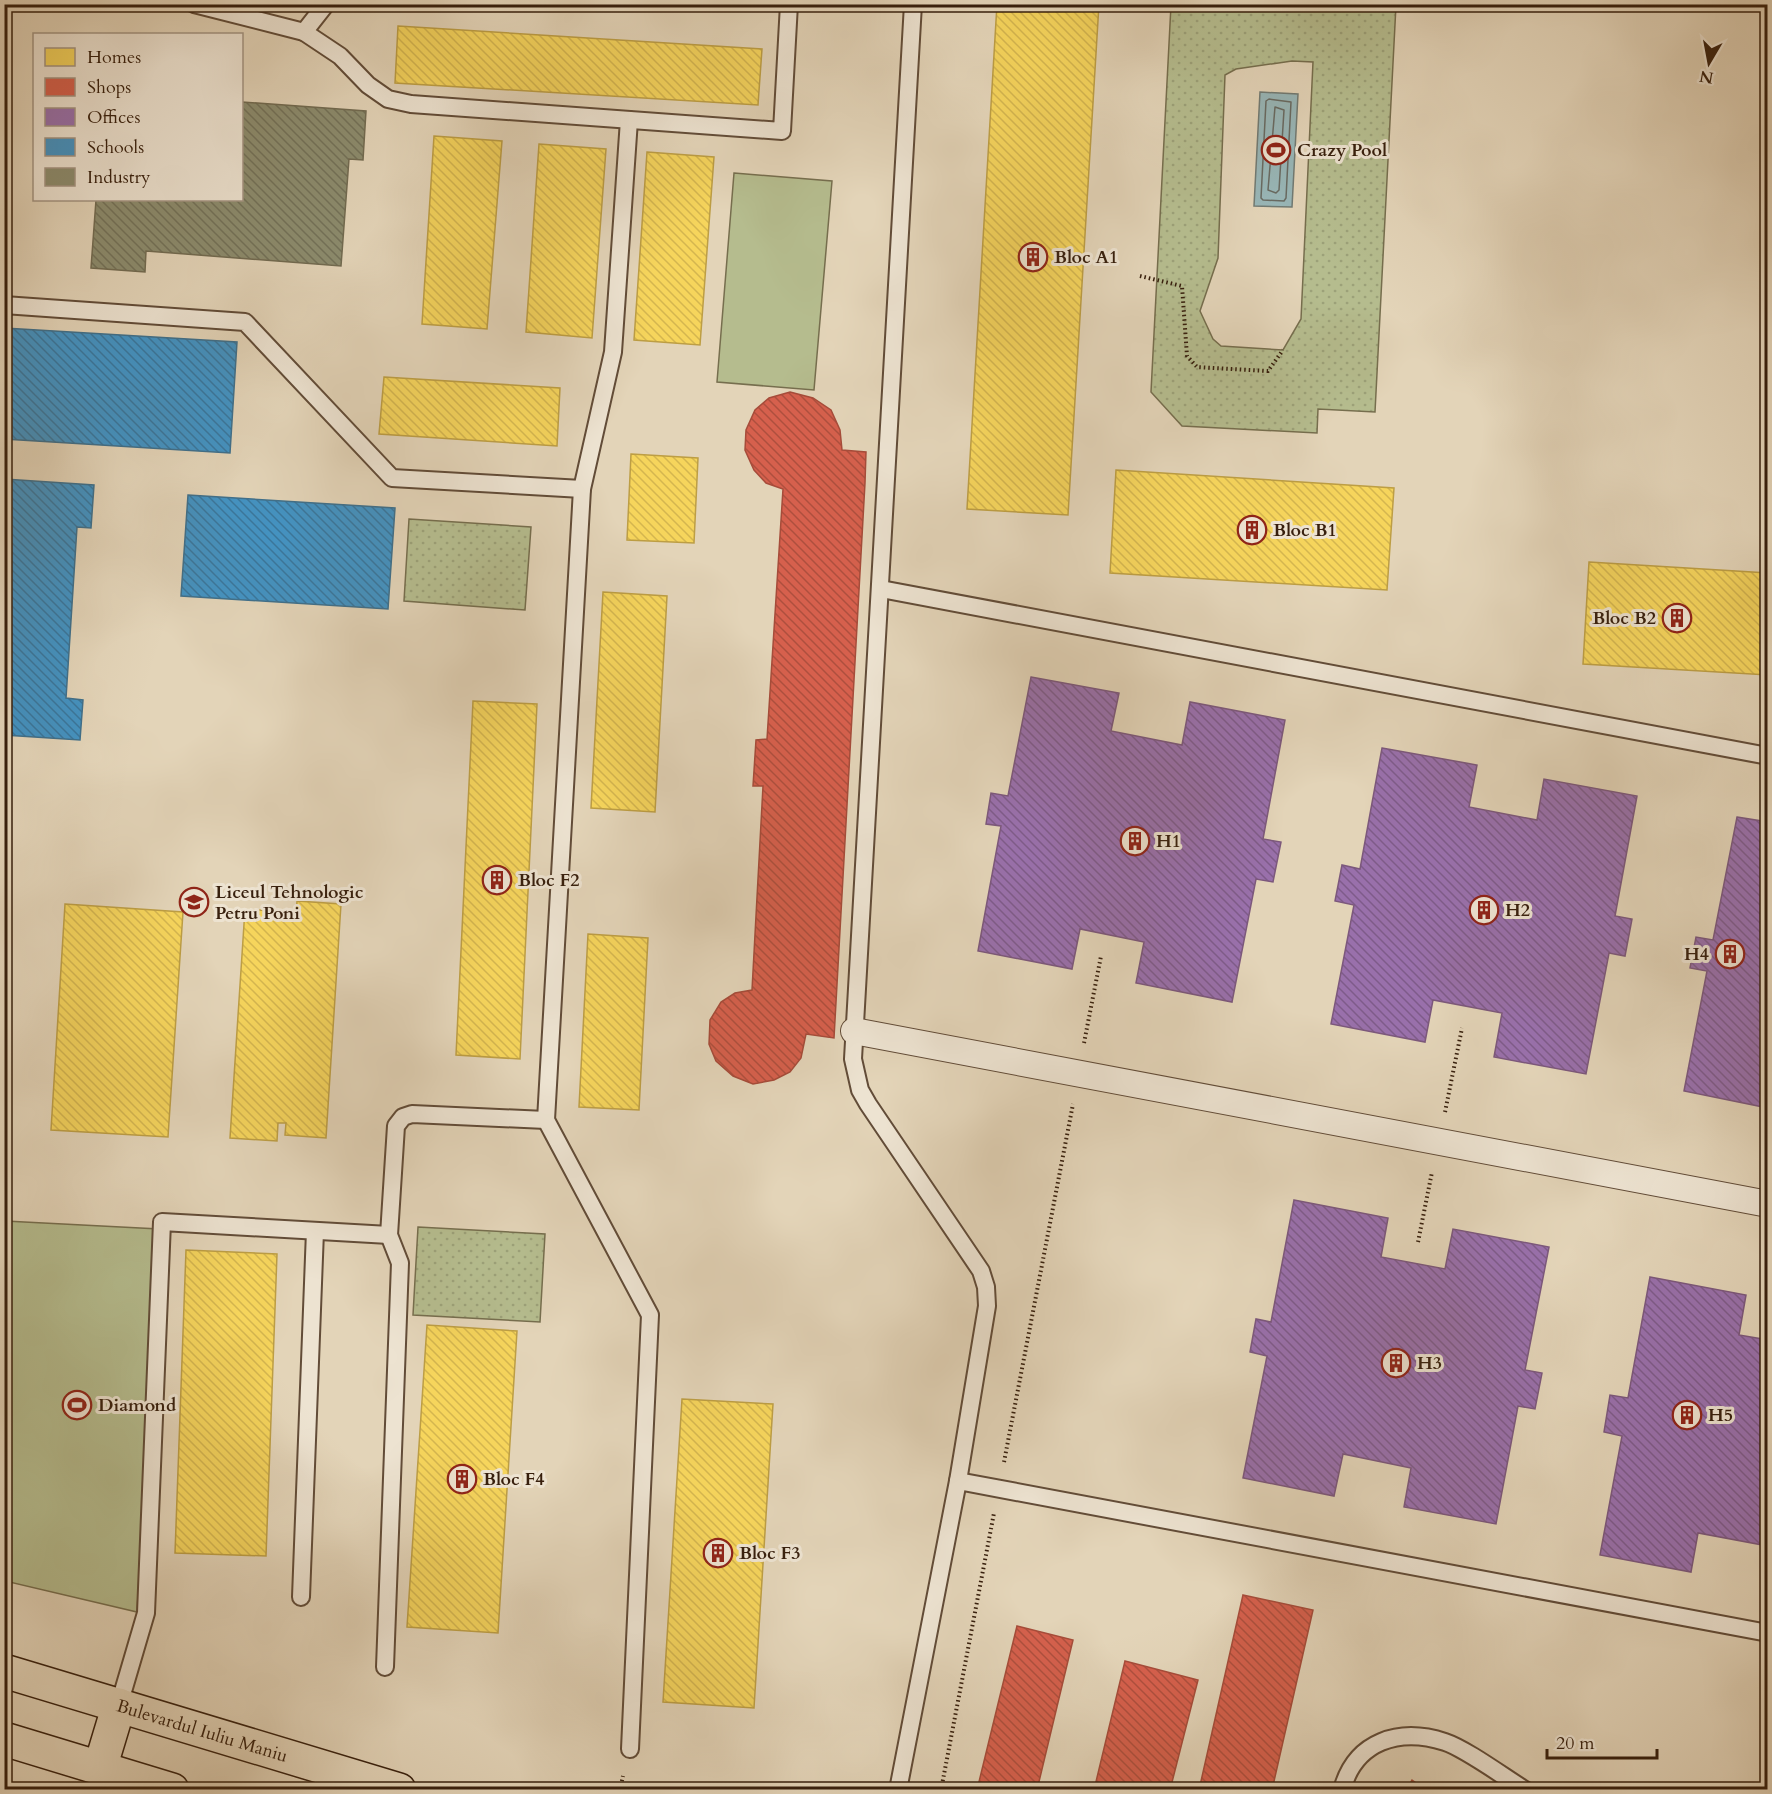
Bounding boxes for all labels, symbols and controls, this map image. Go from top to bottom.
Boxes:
legend [33,33,243,201]
north arrow [1679,33,1739,93]
text: Homes [87,45,141,70]
text: N [1698,65,1715,89]
text: Shops [87,75,131,100]
text: Offices [87,105,141,130]
sports icon: Crazy Pool [1260,134,1292,166]
text: Schools [87,135,144,160]
place label: Crazy Pool [1297,138,1387,163]
text: Industry [87,165,151,190]
building icon: Bloc A1 [1017,241,1049,273]
place label: Bloc A1 [1054,245,1118,270]
building icon: Bloc B1 [1236,514,1268,546]
place label: Bloc B1 [1273,518,1337,543]
building icon: Bloc B2 [1661,602,1693,634]
place label: Bloc B2 [1592,606,1656,631]
building icon: H1 [1119,825,1151,857]
place label: H1 [1156,829,1181,854]
building icon: Bloc F2 [481,864,513,896]
place label: Bloc F2 [518,868,579,893]
place label: Liceul Tehnologic Petru Poni [215,880,364,926]
school or university icon: Liceul Tehnologic Petru Poni [178,886,210,918]
building icon: H2 [1468,894,1500,926]
place label: H2 [1505,898,1530,923]
building icon: H4 [1714,938,1746,970]
place label: H4 [1684,942,1709,967]
building icon: H3 [1380,1347,1412,1379]
place label: H3 [1417,1351,1442,1376]
sports icon: Diamond [61,1389,93,1421]
place label: Diamond [98,1393,177,1418]
building icon: H5 [1671,1399,1703,1431]
place label: H5 [1708,1403,1733,1428]
building icon: Bloc F4 [446,1463,478,1495]
place label: Bloc F4 [483,1467,544,1492]
building icon: Bloc F3 [702,1537,734,1569]
place label: Bloc F3 [739,1541,800,1566]
street label: Bulevardul Iuliu Maniu [114,1693,291,1768]
scale bar [1547,1722,1656,1760]
text: 20 m [1556,1731,1595,1756]

